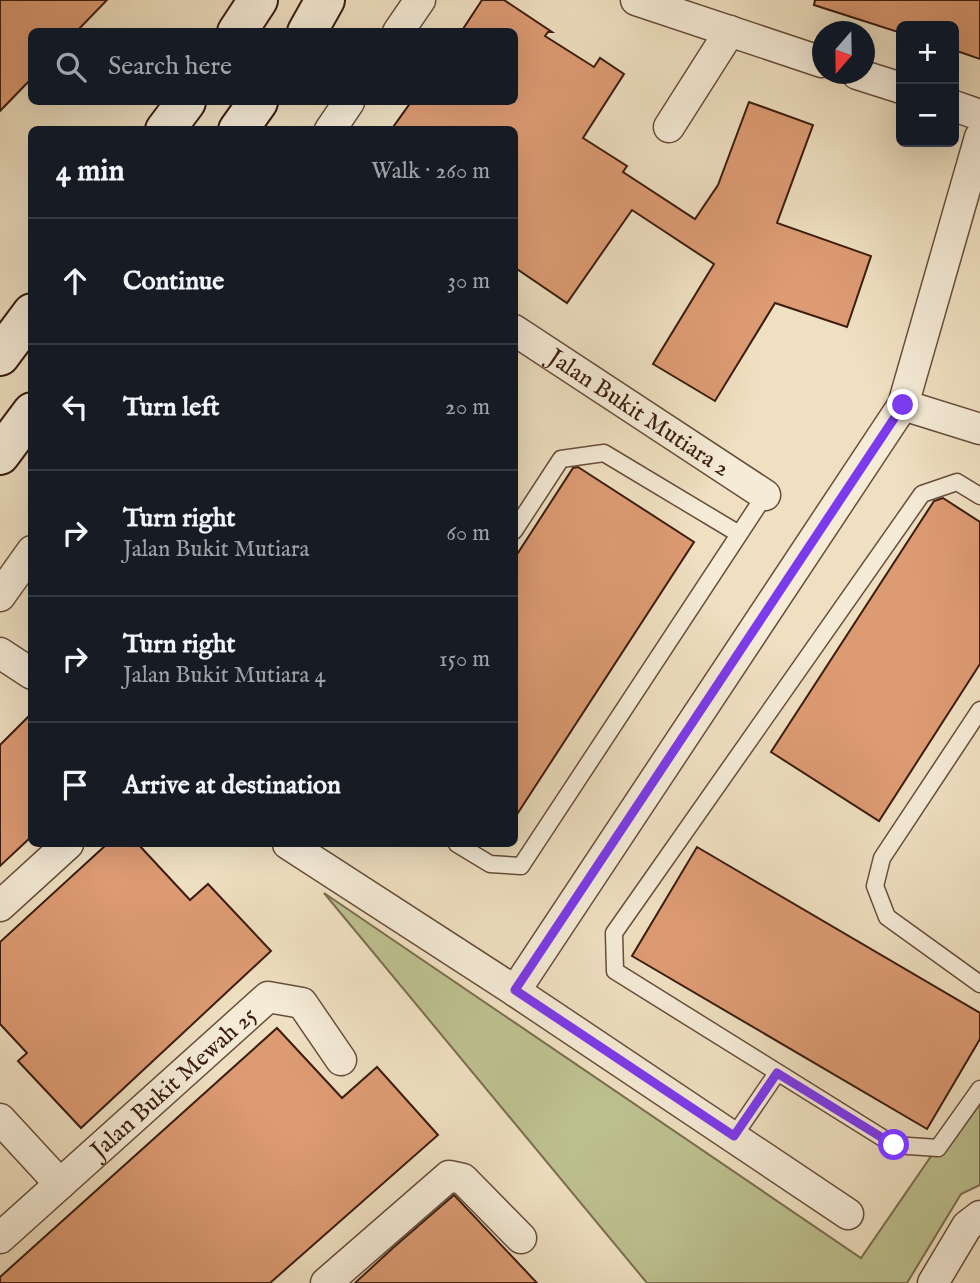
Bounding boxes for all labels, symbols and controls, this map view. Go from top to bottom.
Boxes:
north arrow [812,21,875,84]
map controls [896,21,959,147]
button: + [896,21,959,84]
search box [28,28,518,105]
icon: search [52,48,90,86]
text: Search here [108,50,232,83]
button: − [896,84,959,147]
text: 4 min [56,153,124,191]
text: Walk · 260 m [371,157,490,186]
icon: ahead [56,262,94,300]
text: Continue [123,265,224,298]
text: 30 m [447,267,490,296]
street label: Jalan Bukit Mutiara 2 [539,341,735,485]
icon: left [56,388,94,426]
route end [887,389,918,420]
text: Turn left [123,391,220,424]
text: 20 m [445,393,490,422]
text: Turn right [123,502,236,535]
icon: right [56,514,94,552]
text: 60 m [446,519,490,548]
text: Jalan Bukit Mutiara [123,535,309,564]
text: Turn right [123,628,236,661]
icon: right [56,640,94,678]
text: 150 m [439,645,490,674]
text: Jalan Bukit Mutiara 4 [123,661,326,690]
icon: arrive [56,766,94,804]
text: Arrive at destination [123,769,341,802]
street label: Jalan Bukit Mewah 25 [82,1000,264,1168]
route start [878,1129,909,1160]

